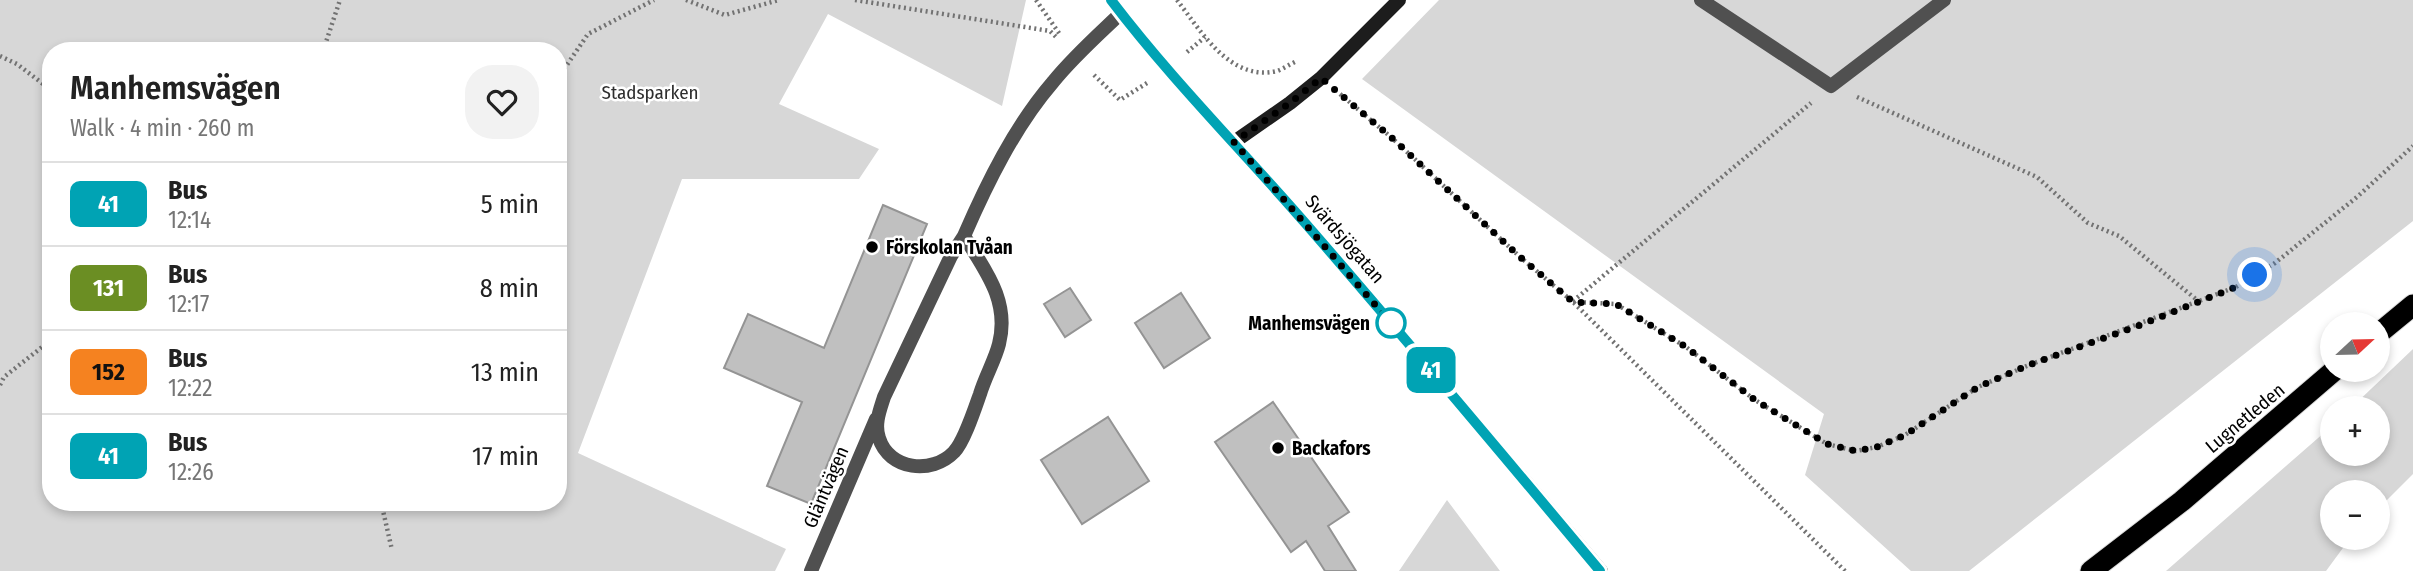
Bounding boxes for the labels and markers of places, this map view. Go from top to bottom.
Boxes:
place label: Förskolan Tvåan [886,236,1013,259]
marker: Förskolan Tvåan [864,239,880,255]
marker: Manhemsvägen [1376,308,1406,338]
place label: Manhemsvägen [1248,312,1370,335]
place label: Backafors [1292,437,1371,460]
marker: Backafors [1270,440,1286,456]

